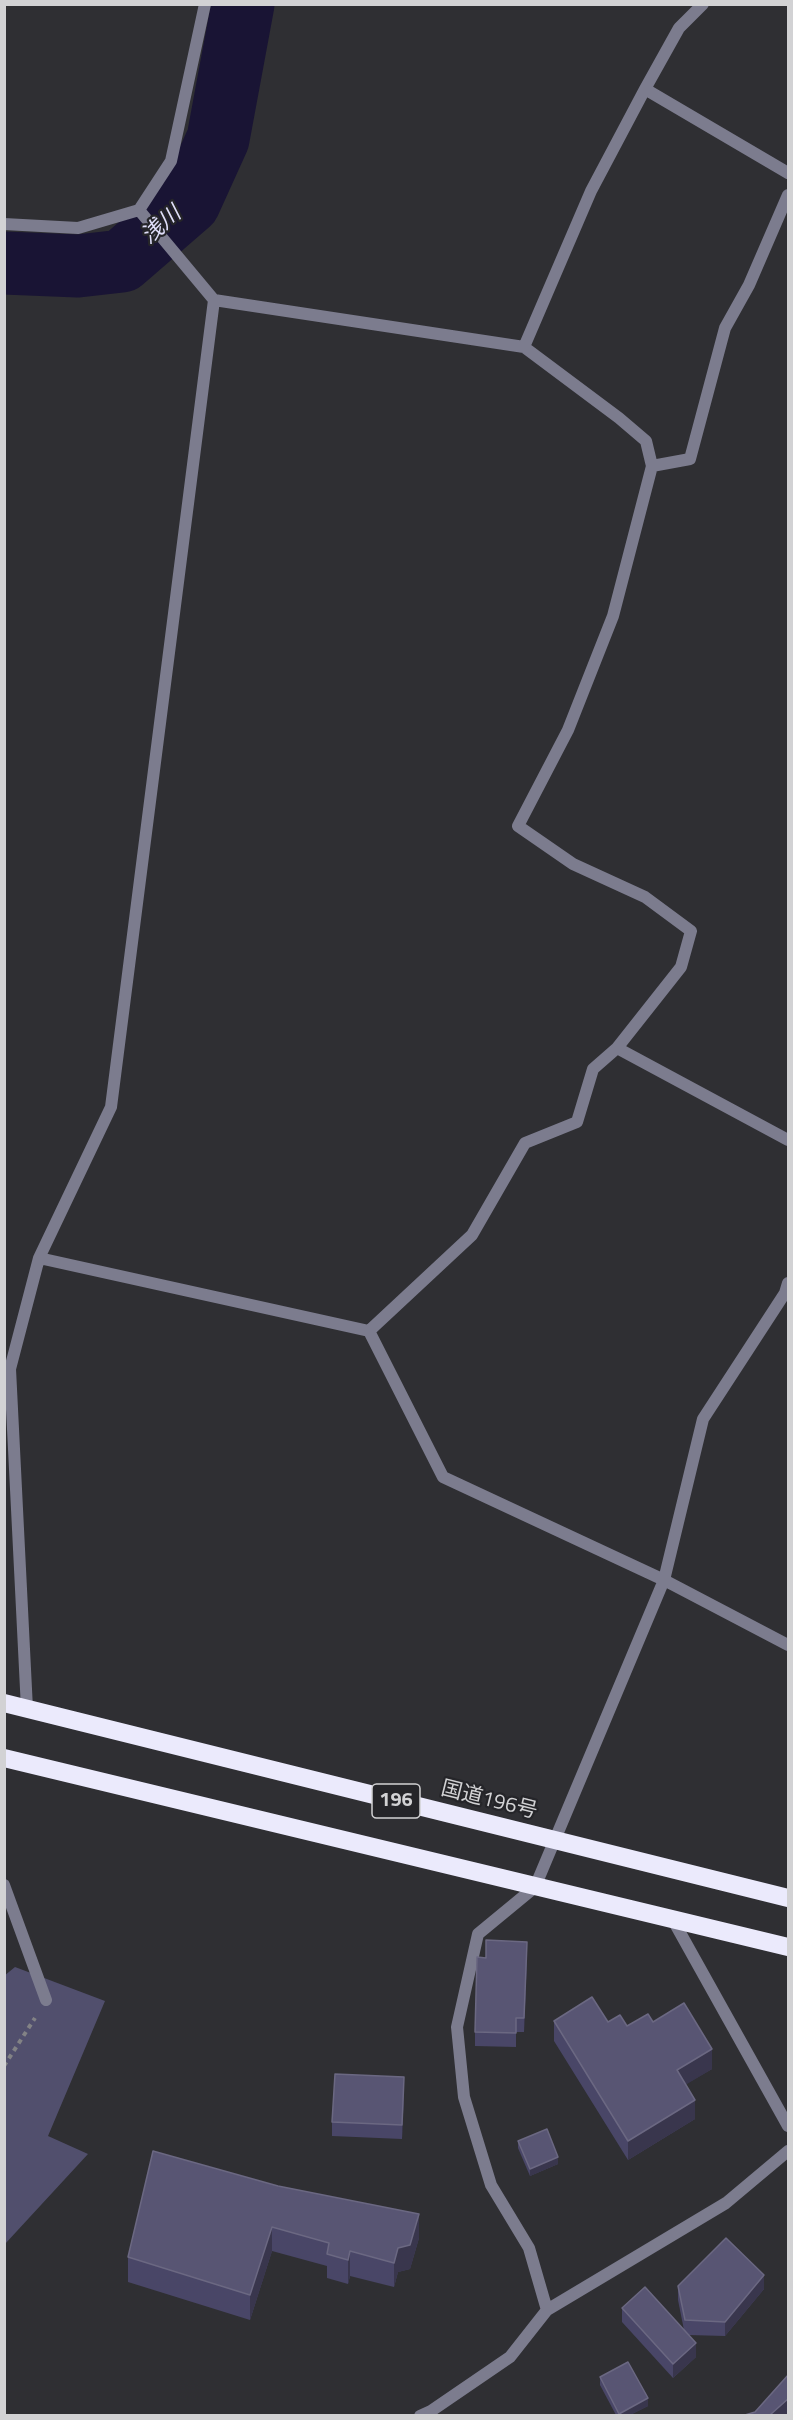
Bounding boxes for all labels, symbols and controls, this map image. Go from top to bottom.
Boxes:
water label: 浅川 [137,202,187,250]
street label: 国道196号 [438,1777,540,1825]
road number: 196 [372,1784,420,1818]

